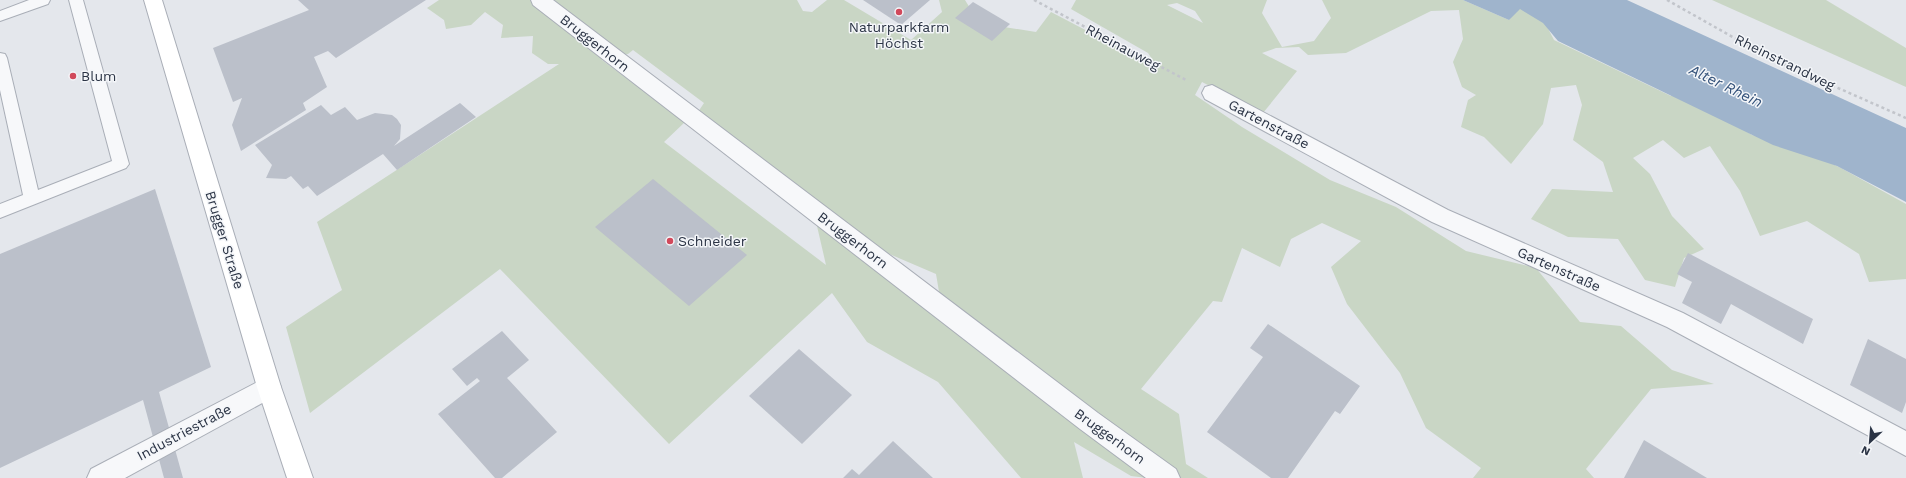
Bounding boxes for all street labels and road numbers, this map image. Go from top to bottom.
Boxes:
street label: Bruggerhorn [557,11,633,75]
street label: Rheinauweg [1083,21,1163,74]
street label: Rheinstrandweg [1732,31,1838,93]
street label: Gartenstraße [1226,96,1312,152]
street label: Brugger Straße [202,189,248,291]
street label: Bruggerhorn [815,208,891,272]
street label: Gartenstraße [1515,244,1603,294]
street label: Industriestraße [134,400,234,464]
street label: Bruggerhorn [1071,405,1149,467]

